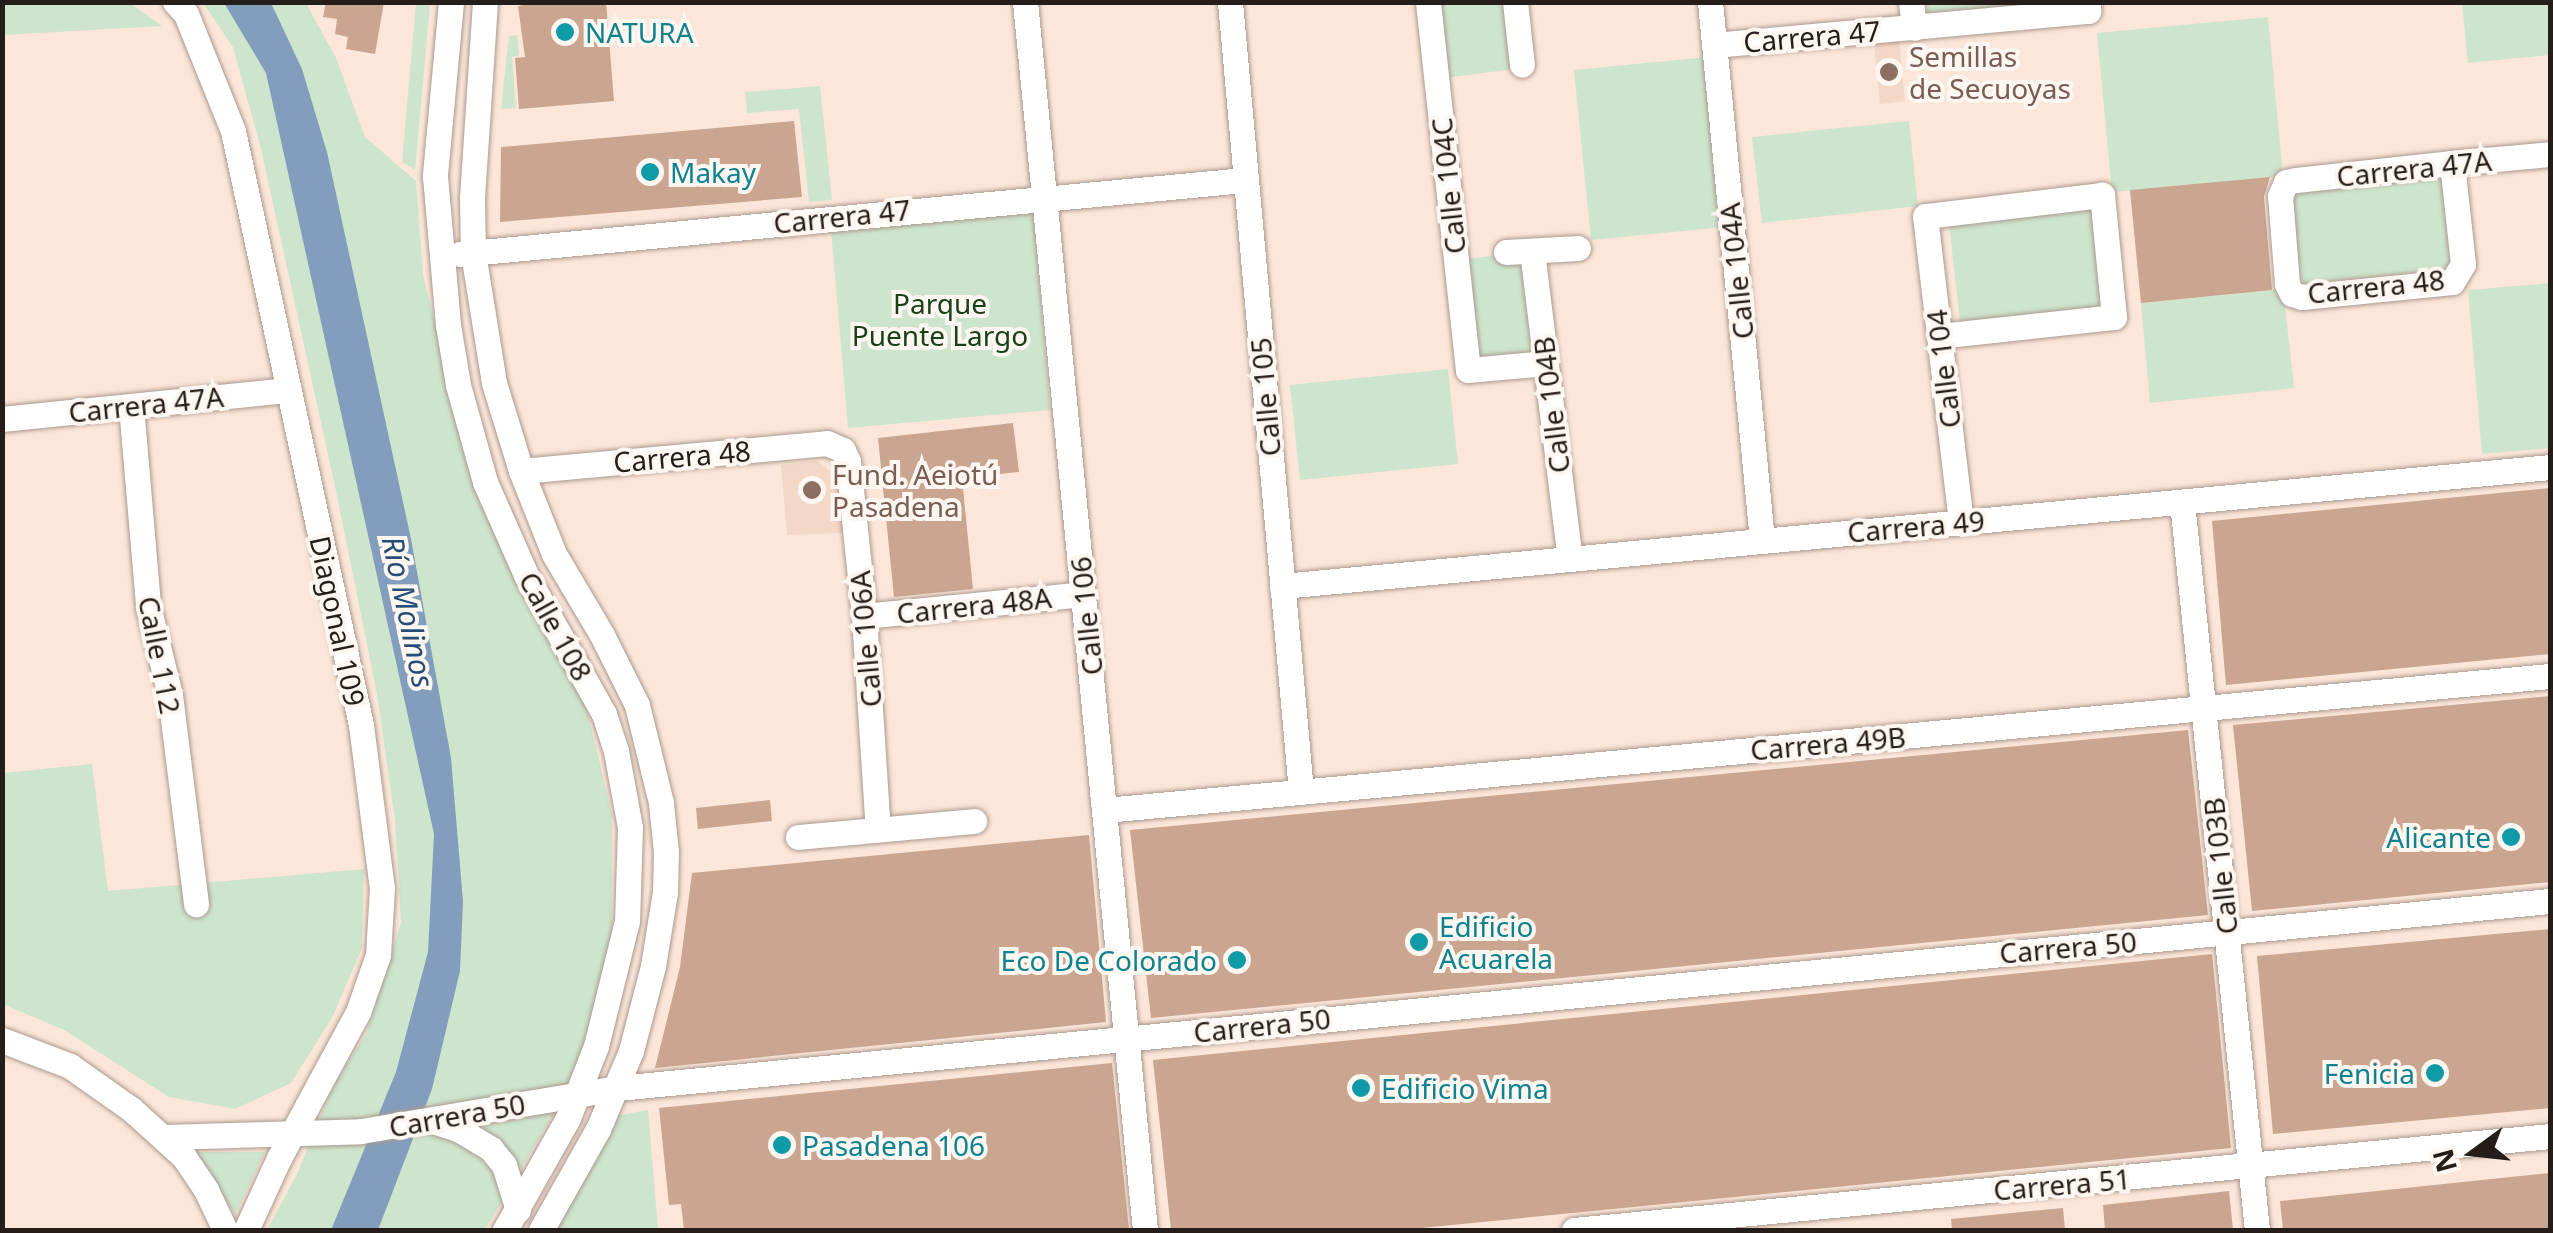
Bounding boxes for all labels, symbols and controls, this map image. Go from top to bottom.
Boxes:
street label: Carrera 47 [1742,13,1882,59]
place label: NATURA [585,15,694,49]
marker: NATURA [554,21,576,43]
place label: Semillas de Secuoyas [1909,39,2071,105]
marker: Semillas de Secuoyas [1878,61,1900,83]
street label: Calle 104C [1424,116,1472,256]
street label: Carrera 47A [2335,143,2493,193]
place label: Makay [670,155,756,189]
marker: Makay [639,161,661,183]
street label: Carrera 47 [772,192,912,240]
street label: Calle 104A [1712,201,1760,341]
street label: Carrera 48 [2306,262,2446,310]
park label: Parque Puente Largo [852,286,1028,352]
street label: Calle 104 [1919,308,1967,430]
street label: Calle 104B [1526,335,1576,475]
street label: Calle 105 [1243,336,1287,458]
street label: Carrera 47A [67,379,225,429]
street label: Carrera 48 [612,433,752,479]
place label: Fund. Aeiotú Pasadena [832,457,998,523]
marker: Fund. Aeiotú Pasadena [801,479,823,501]
street label: Carrera 49 [1846,503,1986,549]
street label: Diagonal 109 [304,533,372,709]
water label: Río Molinos [374,533,442,691]
street label: Calle 106 [1063,555,1109,677]
street label: Calle 108 [512,566,600,686]
street label: Calle 106A [842,569,888,709]
street label: Carrera 48A [895,580,1053,630]
street label: Calle 112 [132,593,188,717]
street label: Carrera 49B [1749,719,1907,767]
street label: Calle 103B [2196,796,2244,936]
place label: Alicante [2386,820,2491,854]
marker: Alicante [2500,826,2522,848]
place label: Edificio Acuarela [1439,909,1553,975]
street label: Carrera 50 [1998,924,2138,970]
marker: Edificio Acuarela [1408,931,1430,953]
place label: Eco De Colorado [1001,943,1217,977]
marker: Eco De Colorado [1226,949,1248,971]
street label: Carrera 50 [1192,1001,1332,1049]
place label: Fenicia [2324,1056,2415,1090]
marker: Fenicia [2424,1062,2446,1084]
place label: Edificio Vima [1381,1071,1549,1105]
marker: Edificio Vima [1350,1077,1372,1099]
street label: Carrera 50 [386,1086,528,1144]
north arrow [2423,1103,2523,1203]
place label: Pasadena 106 [802,1128,985,1162]
marker: Pasadena 106 [771,1134,793,1156]
text: N [2423,1145,2465,1177]
street label: Carrera 51 [1992,1161,2132,1207]

